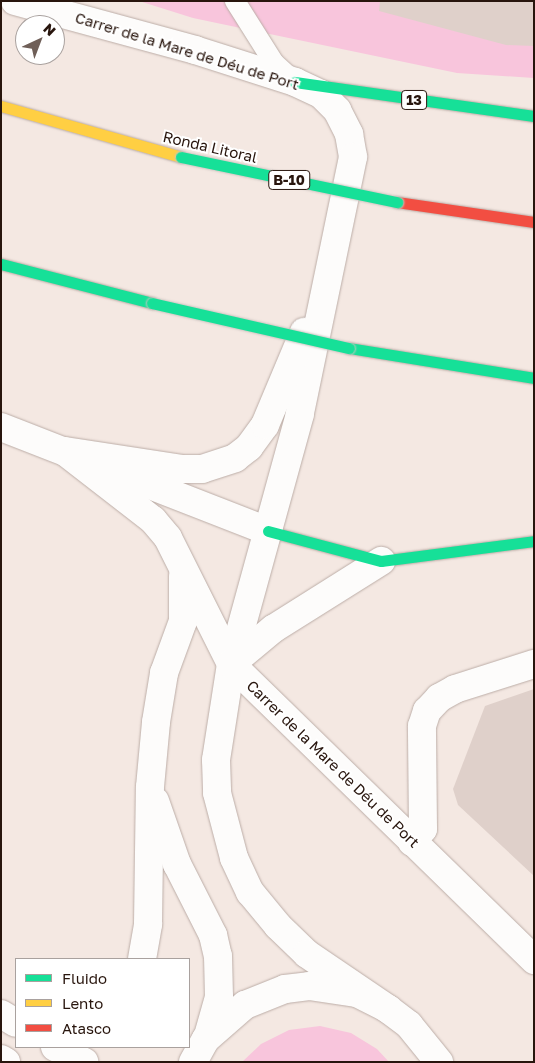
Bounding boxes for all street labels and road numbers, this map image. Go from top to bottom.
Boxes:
street label: Carrer de la Mare de Déu de Port [73,8,301,94]
road number: 13 [400,88,428,112]
street label: Ronda Litoral [161,127,259,167]
road number: B-10 [268,168,310,192]
street label: Carrer de la Mare de Déu de Port [243,677,423,851]

